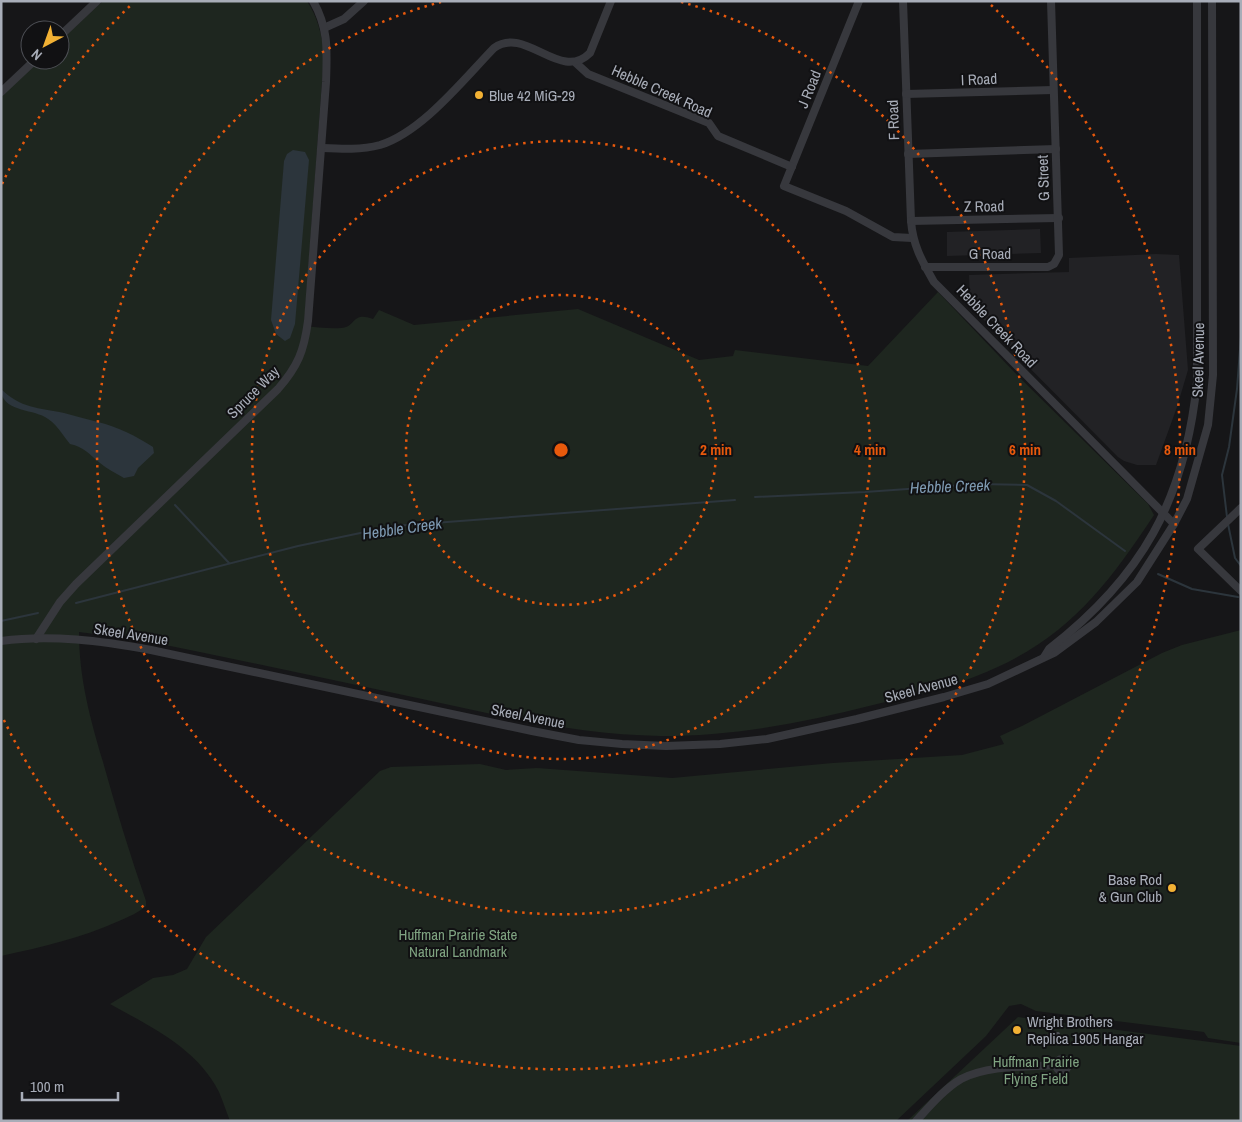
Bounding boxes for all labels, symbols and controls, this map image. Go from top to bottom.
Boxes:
north arrow [20,20,70,70]
text: N [27,45,46,64]
street label: Hebble Creek Road [608,59,716,123]
street label: J Road [792,67,826,111]
street label: I Road [961,68,997,90]
place label: Blue 42 MiG-29 [489,85,575,106]
marker: Blue 42 MiG-29 [473,89,485,101]
street label: F Road [882,99,904,141]
street label: G Street [1032,154,1054,201]
street label: Z Road [964,195,1004,217]
street label: G Road [969,243,1011,264]
street label: Hebble Creek Road [952,280,1042,372]
street label: Skeel Avenue [1187,322,1209,398]
street label: Spruce Way [222,360,285,423]
text: 2 min [700,439,732,460]
text: 4 min [854,439,886,460]
text: 6 min [1009,439,1041,460]
text: 8 min [1164,439,1196,460]
centre of rings [552,441,570,459]
water label: Hebble Creek [910,474,991,498]
water label: Hebble Creek [361,511,444,544]
street label: Skeel Avenue [92,618,170,650]
street label: Skeel Avenue [882,668,960,708]
street label: Skeel Avenue [489,699,567,733]
place label: Base Rod & Gun Club [1098,869,1162,907]
marker: Base Rod & Gun Club [1166,882,1178,894]
park label: Huffman Prairie State Natural Landmark [399,924,518,962]
place label: Wright Brothers Replica 1905 Hangar [1027,1011,1143,1049]
marker: Wright Brothers Replica 1905 Hangar [1011,1024,1023,1036]
park label: Huffman Prairie Flying Field [993,1051,1079,1089]
scale bar [22,1070,119,1102]
text: 100 m [30,1076,64,1097]

